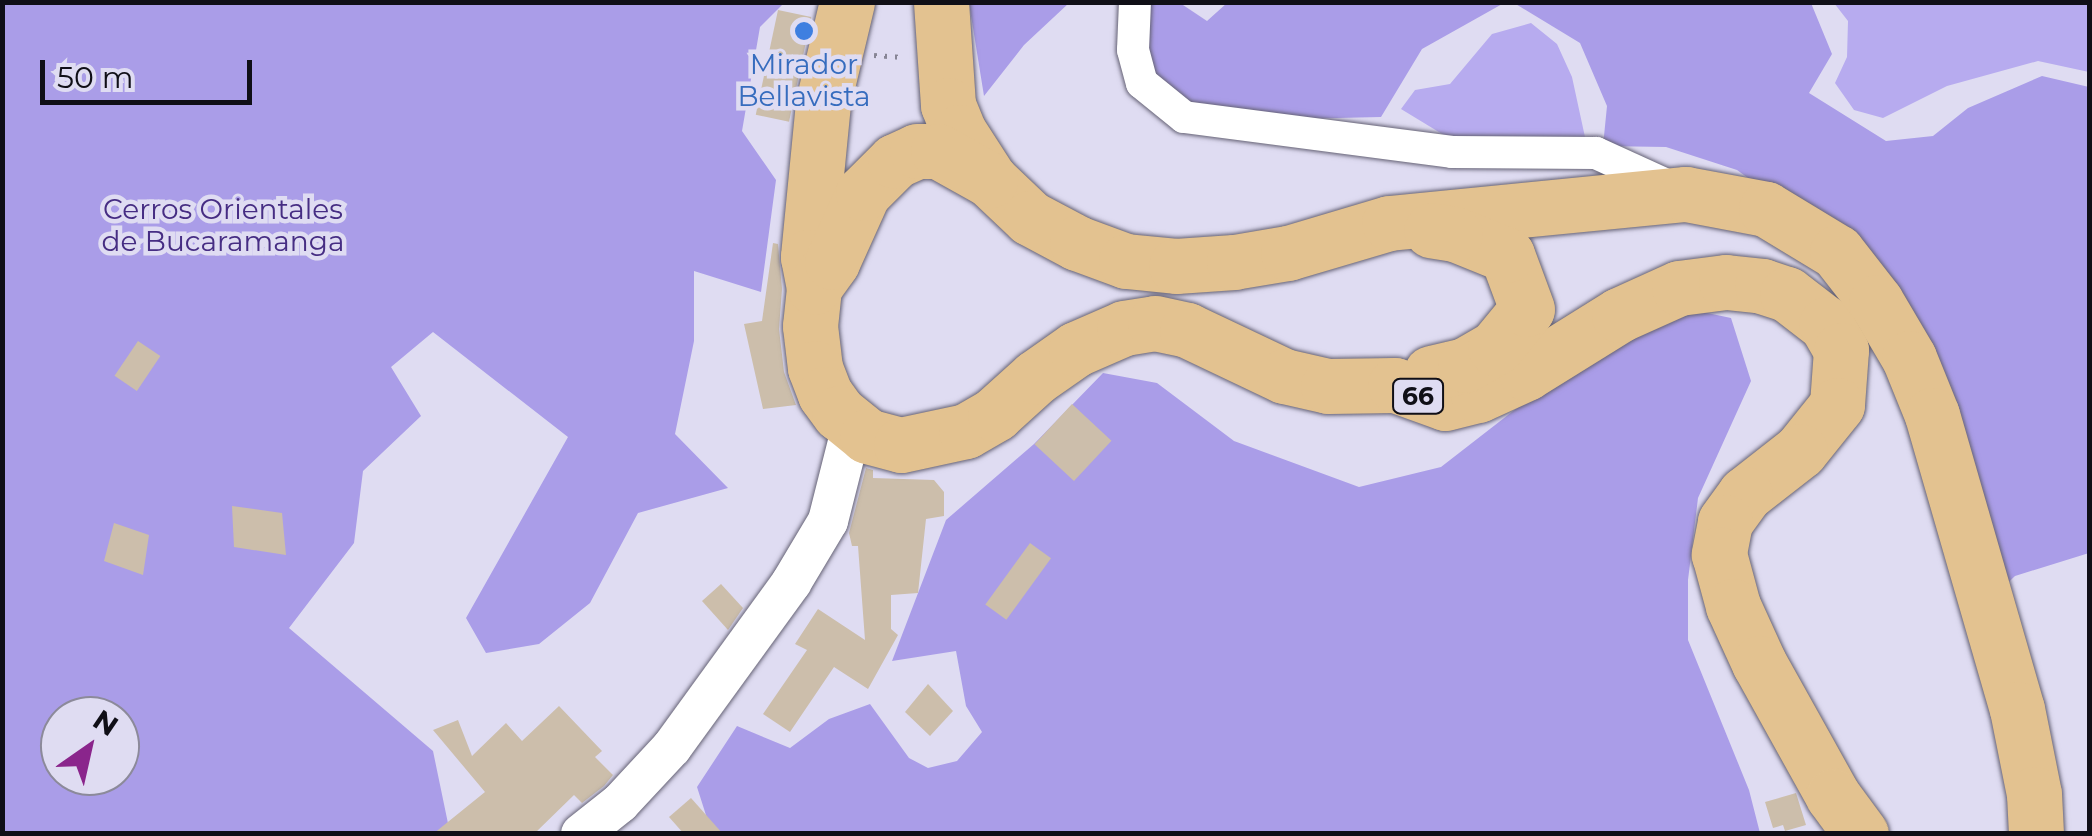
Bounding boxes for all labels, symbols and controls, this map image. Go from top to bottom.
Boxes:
marker: Mirador Bellavista [793,20,815,42]
scale bar [45,40,258,102]
place label: Mirador Bellavista [737,47,871,113]
text: 50 m [57,59,134,96]
park label: Cerros Orientales de Bucaramanga [102,192,344,258]
road number: 66 [1390,376,1446,416]
north arrow [40,696,140,796]
text: N [87,702,125,743]

